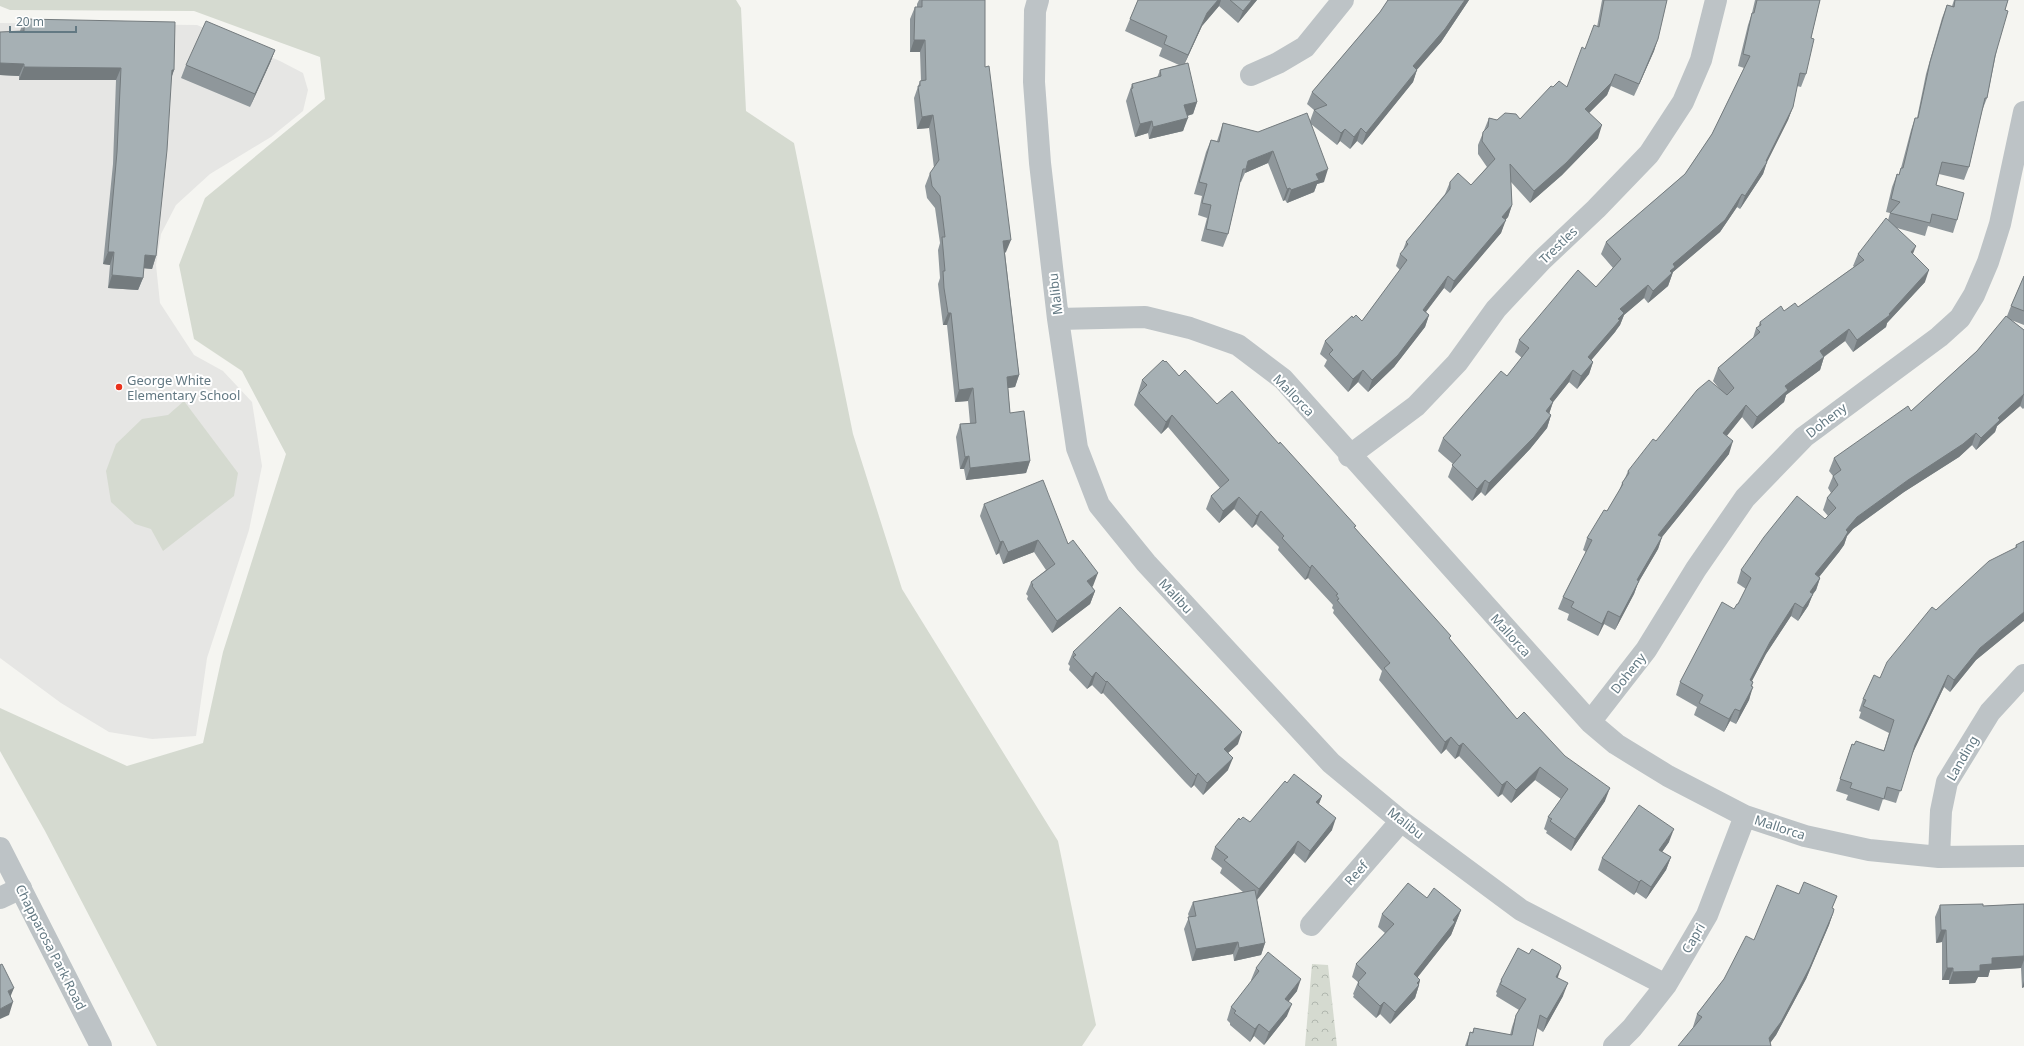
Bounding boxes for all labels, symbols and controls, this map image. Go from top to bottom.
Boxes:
scale bar [10,8,76,34]
text: 20 m [16,13,44,30]
street label: Trestles [1535,222,1581,268]
street label: Malibu [1044,272,1066,316]
street label: Mallorca [1269,370,1319,420]
place label: George White Elementary School [127,371,240,404]
marker: George White Elementary School [114,382,124,392]
street label: Doheny [1802,398,1851,442]
street label: Malibu [1155,575,1197,617]
street label: Mallorca [1487,610,1535,660]
street label: Doheny [1606,648,1650,697]
street label: Landing [1942,732,1982,784]
street label: Malibu [1384,803,1428,843]
street label: Mallorca [1752,810,1808,844]
street label: Reef [1340,856,1373,889]
street label: Chapparosa Park Road [11,881,91,1013]
street label: Capri [1677,920,1709,956]

